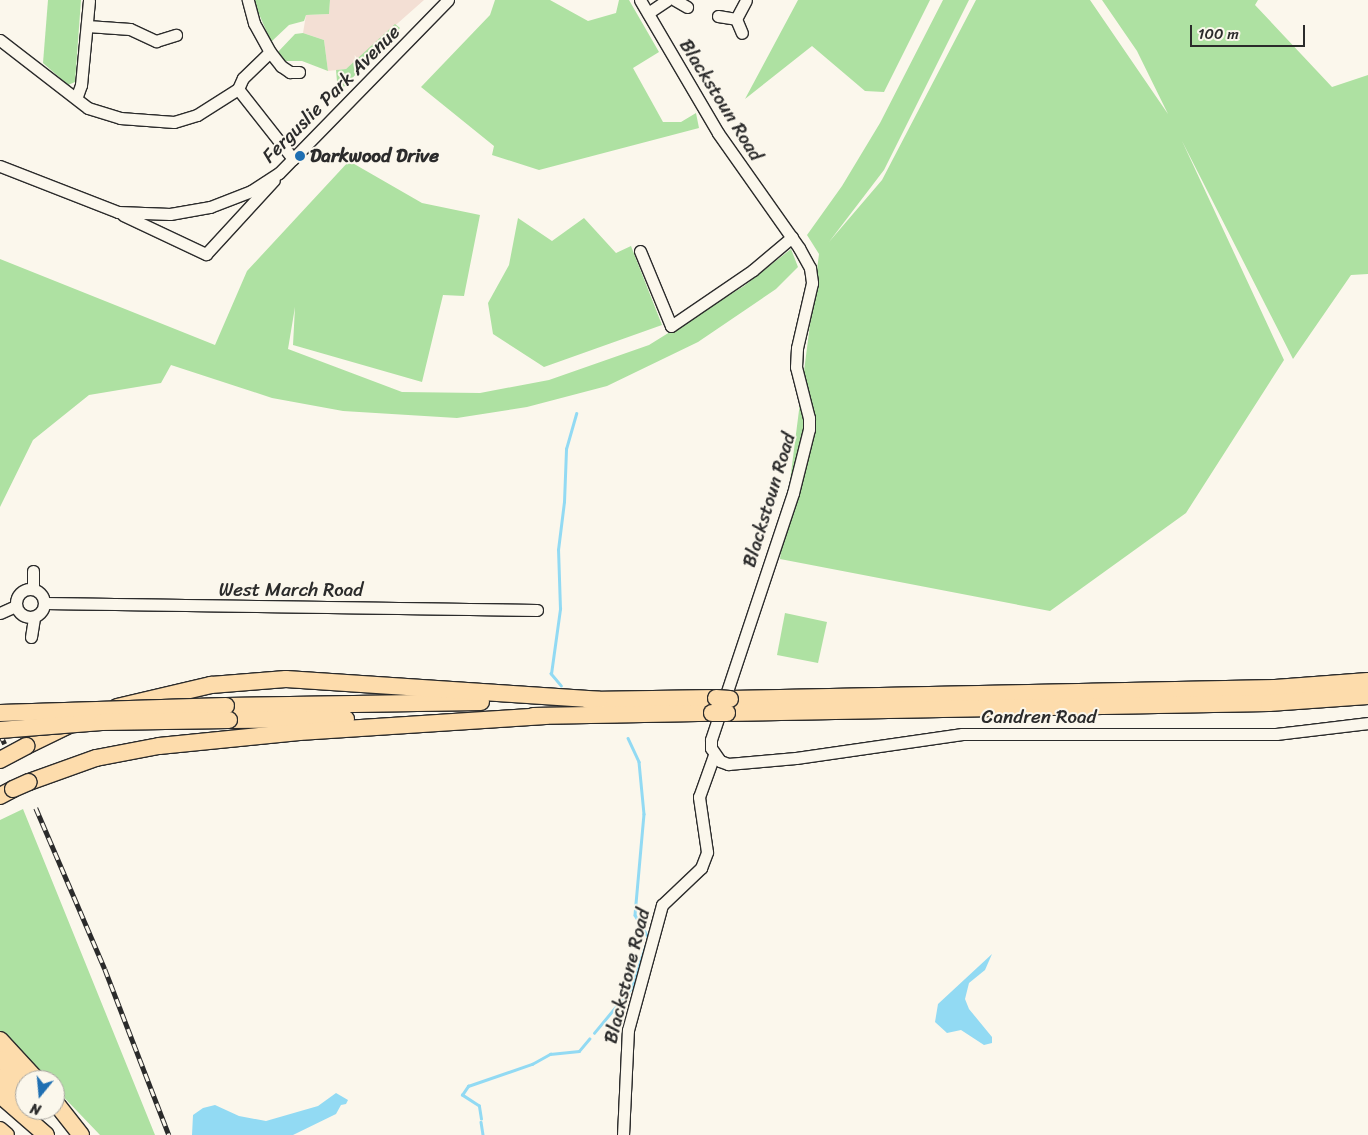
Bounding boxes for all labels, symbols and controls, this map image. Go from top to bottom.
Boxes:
scale bar [1193,15,1308,47]
street label: Ferguslie Park Avenue [257,20,405,168]
text: 100 m [1198,21,1239,47]
street label: Blackstoun Road [674,35,768,165]
place label: Darkwood Drive [310,145,439,167]
marker: Darkwood Drive [294,150,306,162]
street label: Blackstoun Road [738,430,800,570]
street label: West March Road [219,579,363,601]
street label: Candren Road [981,706,1097,728]
street label: Blackstone Road [599,906,655,1046]
north arrow [15,1070,65,1120]
text: N [27,1095,44,1122]

